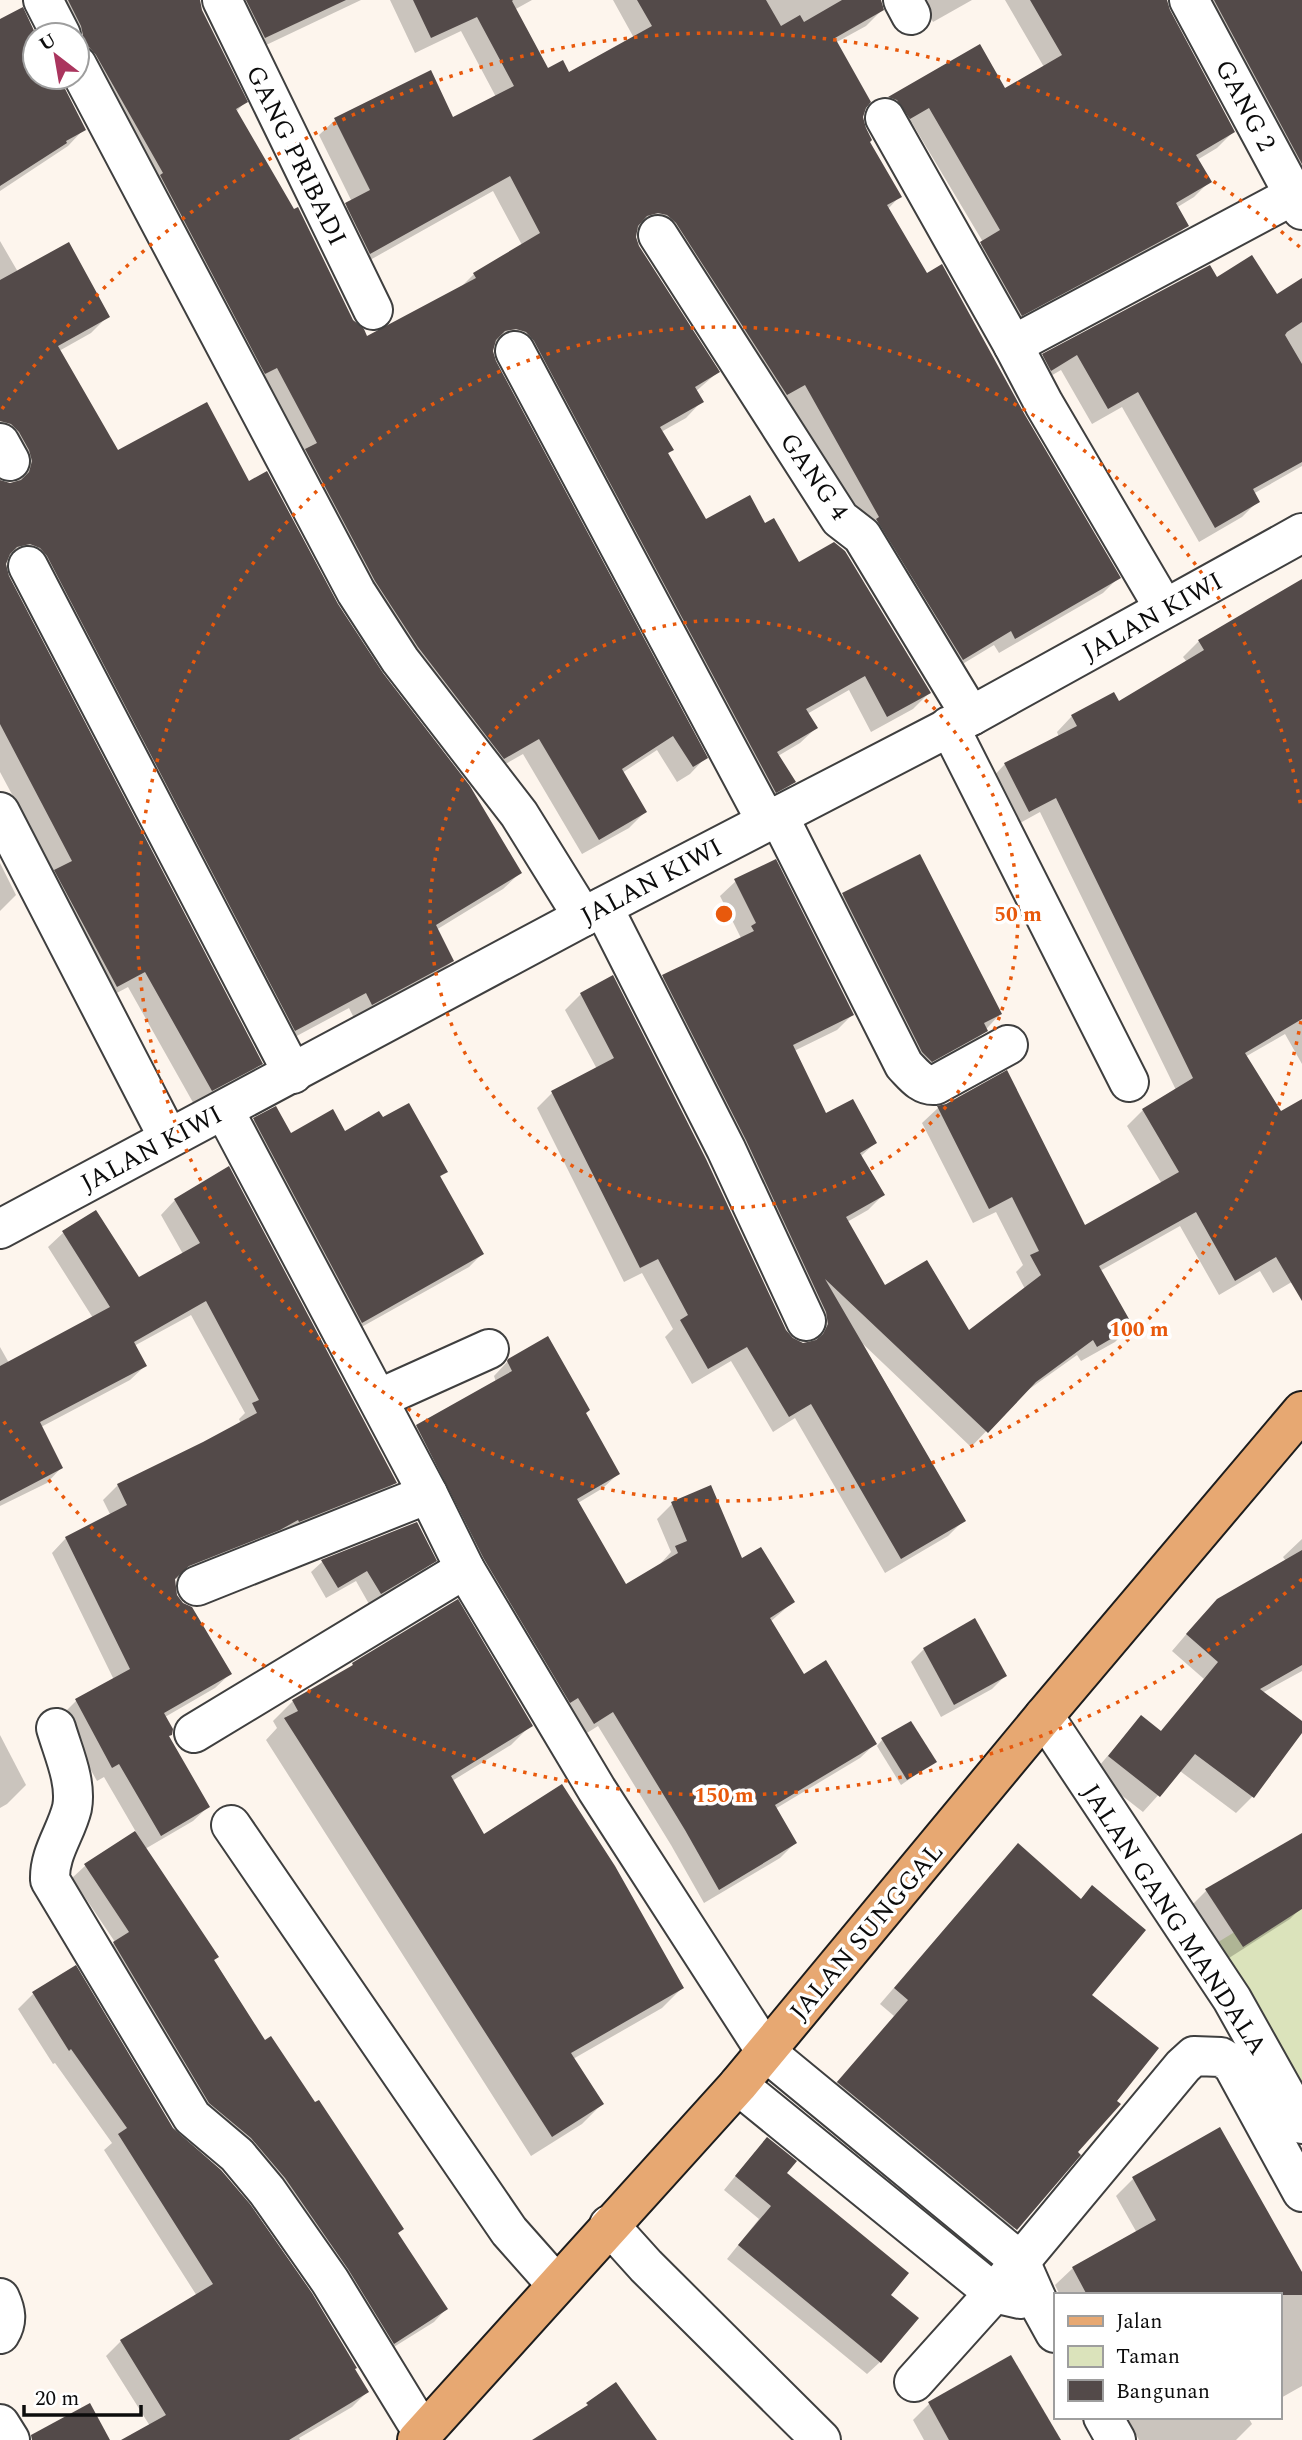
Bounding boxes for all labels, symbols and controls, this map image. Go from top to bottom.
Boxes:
north arrow [21,21,91,91]
text: U [34,26,62,59]
street label: GANG 2 [1204,52,1286,159]
street label: GANG PRIBADI [235,58,357,253]
street label: GANG 4 [769,424,859,529]
street label: JALAN KIWI [1075,562,1230,672]
street label: JALAN KIWI [573,828,730,936]
text: 50 m [994,899,1042,931]
centre of rings [712,902,736,926]
street label: JALAN KIWI [73,1095,230,1203]
text: 100 m [1109,1314,1169,1346]
street label: JALAN GANG MANDALA [1071,1776,1277,2063]
text: 150 m [694,1780,754,1812]
street label: JALAN SUNGGAL [780,1834,954,2030]
legend [1054,2293,1281,2419]
text: Jalan [1116,2306,1162,2338]
text: Taman [1116,2341,1180,2373]
scale bar [24,2374,142,2418]
text: Bangunan [1116,2376,1210,2408]
text: 20 m [35,2383,79,2415]

